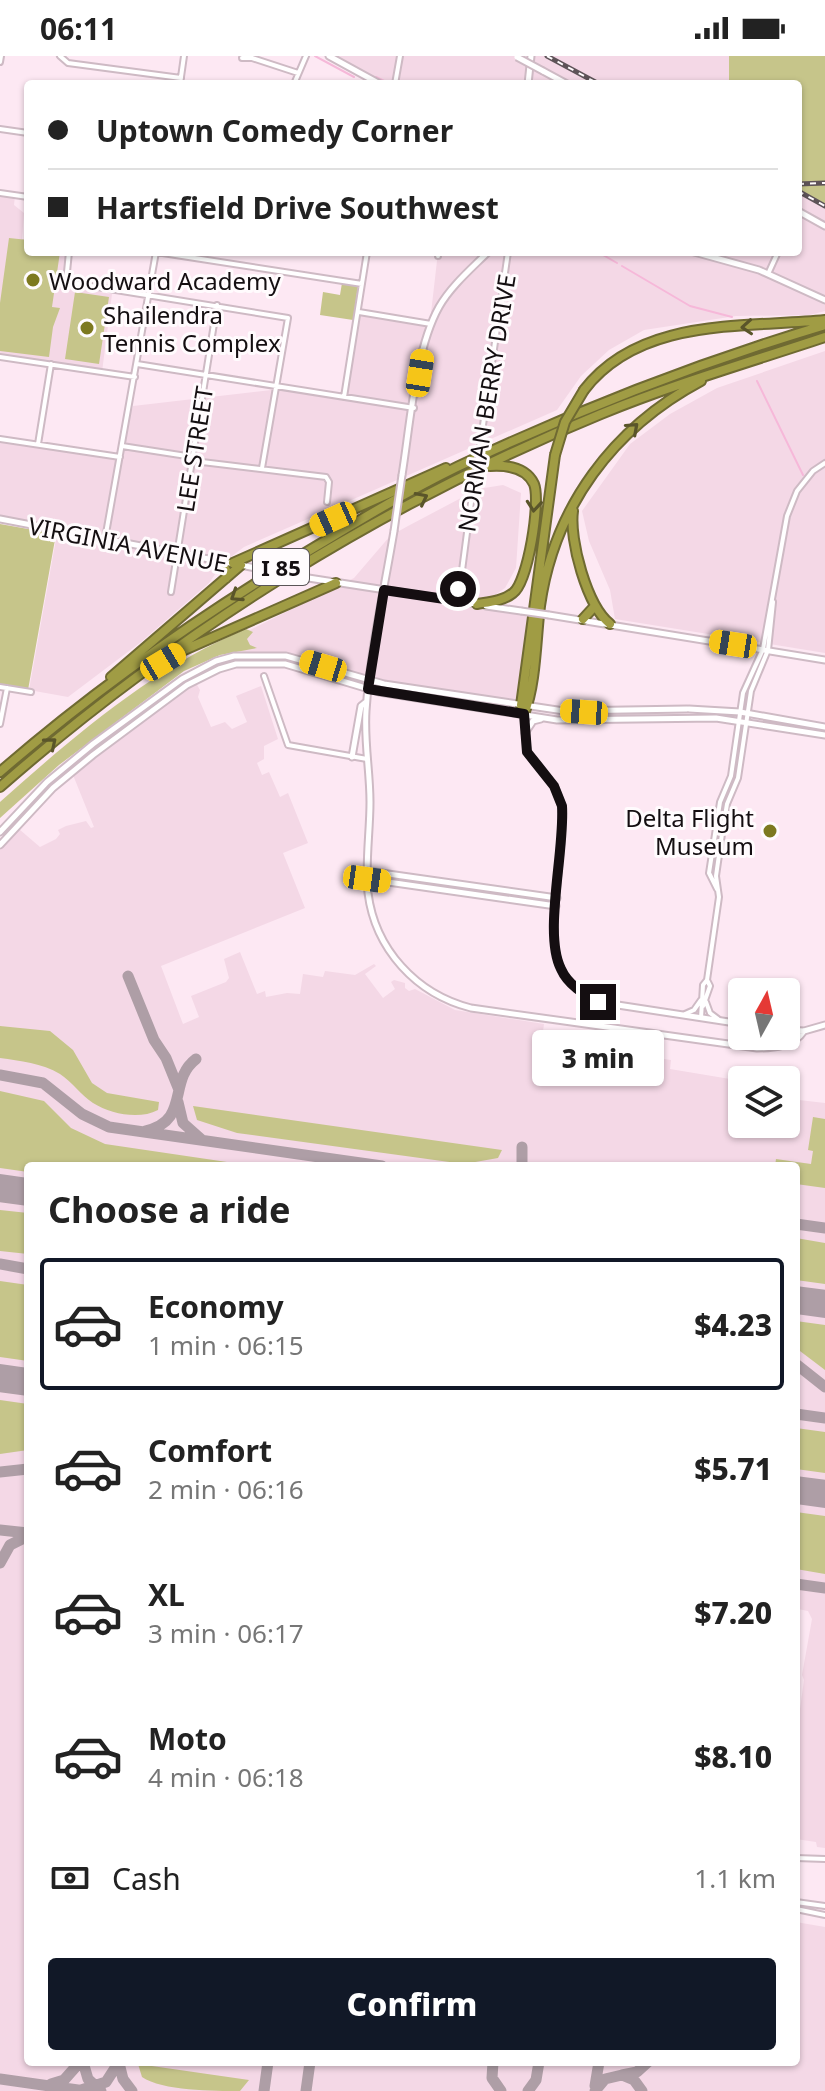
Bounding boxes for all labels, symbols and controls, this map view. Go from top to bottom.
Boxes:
text: 06:11 [40,8,117,49]
text: Uptown Comedy Corner [96,110,453,151]
text: Hartsfield Drive Southwest [96,187,499,228]
place label: Woodward Academy [49,264,281,297]
marker: Woodward Academy [24,271,42,289]
street label: NORMAN BERRY DRIVE [449,272,523,534]
place label: Shailendra Tennis Complex [103,298,281,359]
one-way arrow [740,318,753,335]
marker: Shailendra Tennis Complex [78,319,96,337]
car [404,347,436,399]
street label: LEE STREET [168,383,220,514]
one-way arrow [624,423,638,438]
one-way arrow [413,493,428,508]
car [306,498,360,540]
one-way arrow [526,500,543,513]
street label: VIRGINIA AVENUE [26,509,230,579]
road number: I 85 [253,549,309,585]
route start [440,571,476,607]
one-way arrow [230,586,244,601]
car [707,628,759,660]
car [136,639,190,685]
car [297,648,349,684]
car [559,698,609,726]
one-way arrow [42,738,56,753]
place label: Delta Flight Museum [625,801,754,862]
marker: Delta Flight Museum [761,822,779,840]
car [342,864,392,894]
north arrow [728,978,800,1050]
map controls [728,978,800,1138]
route end [580,984,616,1020]
callout: 3 min [532,1030,664,1086]
text: 3 min [562,1040,634,1076]
button: layers [728,1066,800,1138]
text: Choose a ride [48,1185,290,1234]
text: Economy [148,1286,284,1327]
icon: car [52,1288,124,1360]
text: $4.23 [694,1304,772,1345]
text: 1 min · 06:15 [148,1327,304,1363]
text: Comfort [148,1430,272,1471]
icon: car [52,1432,124,1504]
text: $5.71 [694,1448,772,1489]
text: 2 min · 06:16 [148,1471,304,1507]
text: XL [148,1574,185,1615]
icon: car [52,1576,124,1648]
text: $7.20 [694,1592,772,1633]
text: 3 min · 06:17 [148,1615,304,1651]
text: Moto [148,1718,227,1759]
icon: car [52,1720,124,1792]
text: $8.10 [694,1736,772,1777]
text: 4 min · 06:18 [148,1759,304,1795]
icon: cash [48,1856,92,1900]
text: Cash [112,1858,181,1899]
text: 1.1 km [694,1860,776,1896]
button: Confirm [48,1958,776,2050]

